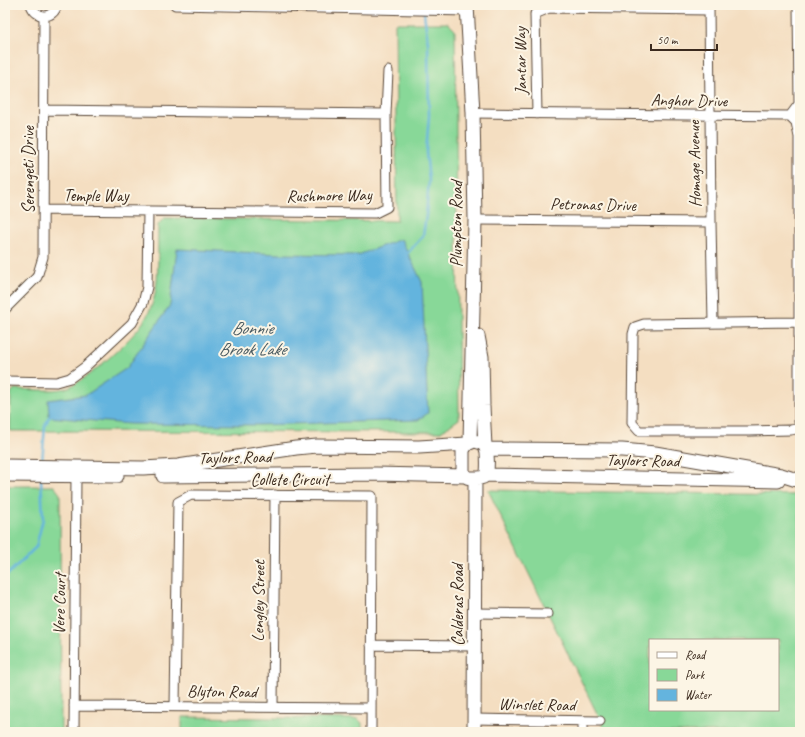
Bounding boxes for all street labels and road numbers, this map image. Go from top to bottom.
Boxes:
street label: Jantar Way [509,26,532,96]
street label: Anghor Drive [651,89,729,112]
street label: Homage Avenue [683,119,706,208]
street label: Serengeti Drive [18,125,39,214]
street label: Plumpton Road [446,178,467,267]
street label: Rushmore Way [286,184,373,207]
street label: Temple Way [63,185,130,206]
street label: Petronas Drive [550,193,637,216]
street label: Taylors Road [198,446,275,469]
street label: Taylors Road [606,449,683,472]
street label: Collete Circuit [251,469,332,490]
street label: Lengley Street [247,558,270,642]
street label: Calderas Road [447,561,468,646]
street label: Vere Court [48,571,71,635]
street label: Blyton Road [187,680,260,703]
street label: Winslet Road [499,693,579,716]

